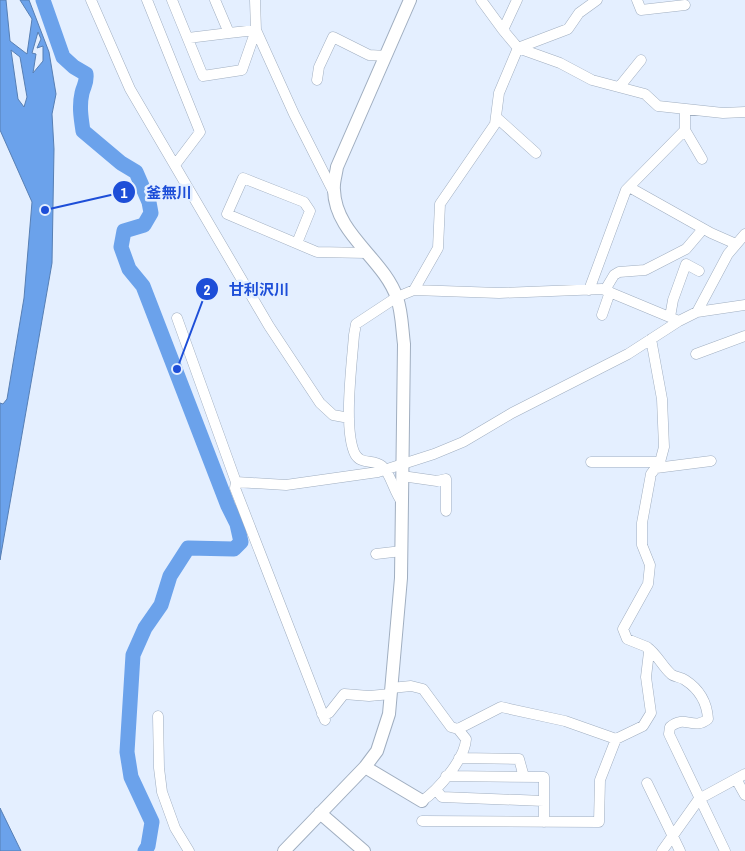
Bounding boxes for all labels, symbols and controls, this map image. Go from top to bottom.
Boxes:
callout: 釜無川 [111,177,201,207]
text: 1 [121,182,128,203]
text: 釜無川 [146,182,192,203]
callout: 甘利沢川 [194,274,299,304]
text: 2 [204,279,211,300]
text: 甘利沢川 [229,279,289,300]

